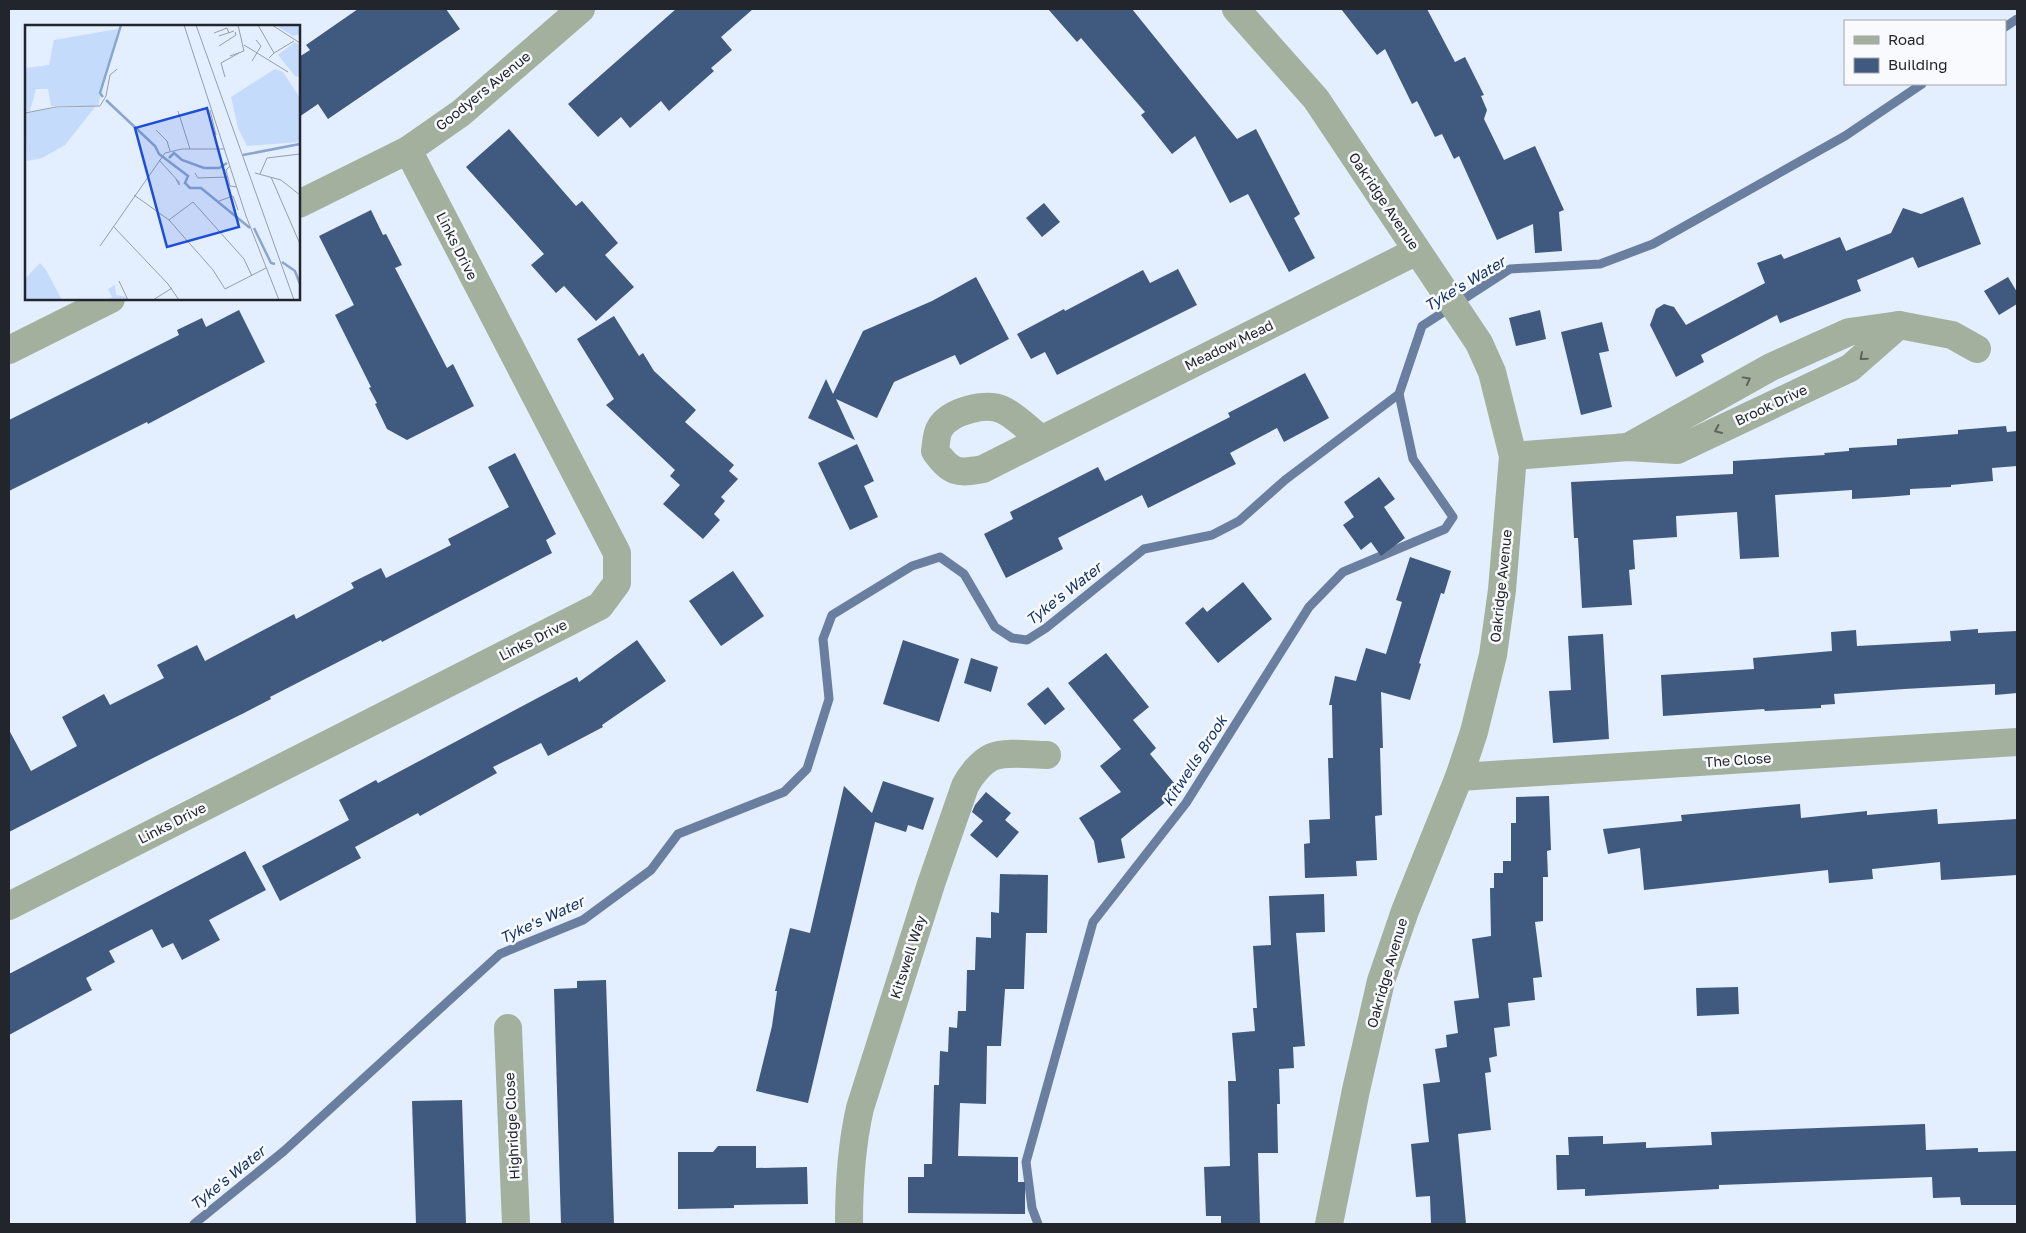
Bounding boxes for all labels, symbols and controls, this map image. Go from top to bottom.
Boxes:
legend [1844,20,2006,85]
inset map [25,25,300,300]
text: Road [1888,30,1925,48]
street label: Goodyers Avenue [432,47,533,134]
text: Building [1888,55,1948,73]
street label: Oakridge Avenue [1346,149,1423,253]
street label: Links Drive [433,209,482,283]
water label: Tyke's Water [1421,251,1510,315]
street label: Meadow Mead [1182,316,1276,373]
one-way arrow [1859,351,1868,360]
one-way arrow [1742,377,1751,387]
street label: Brook Drive [1732,380,1810,429]
one-way arrow [1714,424,1723,434]
street label: Oakridge Avenue [1486,529,1515,643]
water label: Tyke's Water [1022,557,1107,629]
street label: Links Drive [496,615,570,664]
water label: Kitwells Brook [1158,710,1231,809]
street label: The Close [1704,749,1772,770]
street label: Links Drive [135,798,209,847]
water label: Tyke's Water [497,891,589,947]
street label: Kitswell Way [886,913,929,1001]
street label: Oakridge Avenue [1363,916,1410,1030]
street label: Highridge Close [500,1072,523,1180]
water label: Tyke's Water [186,1140,271,1214]

